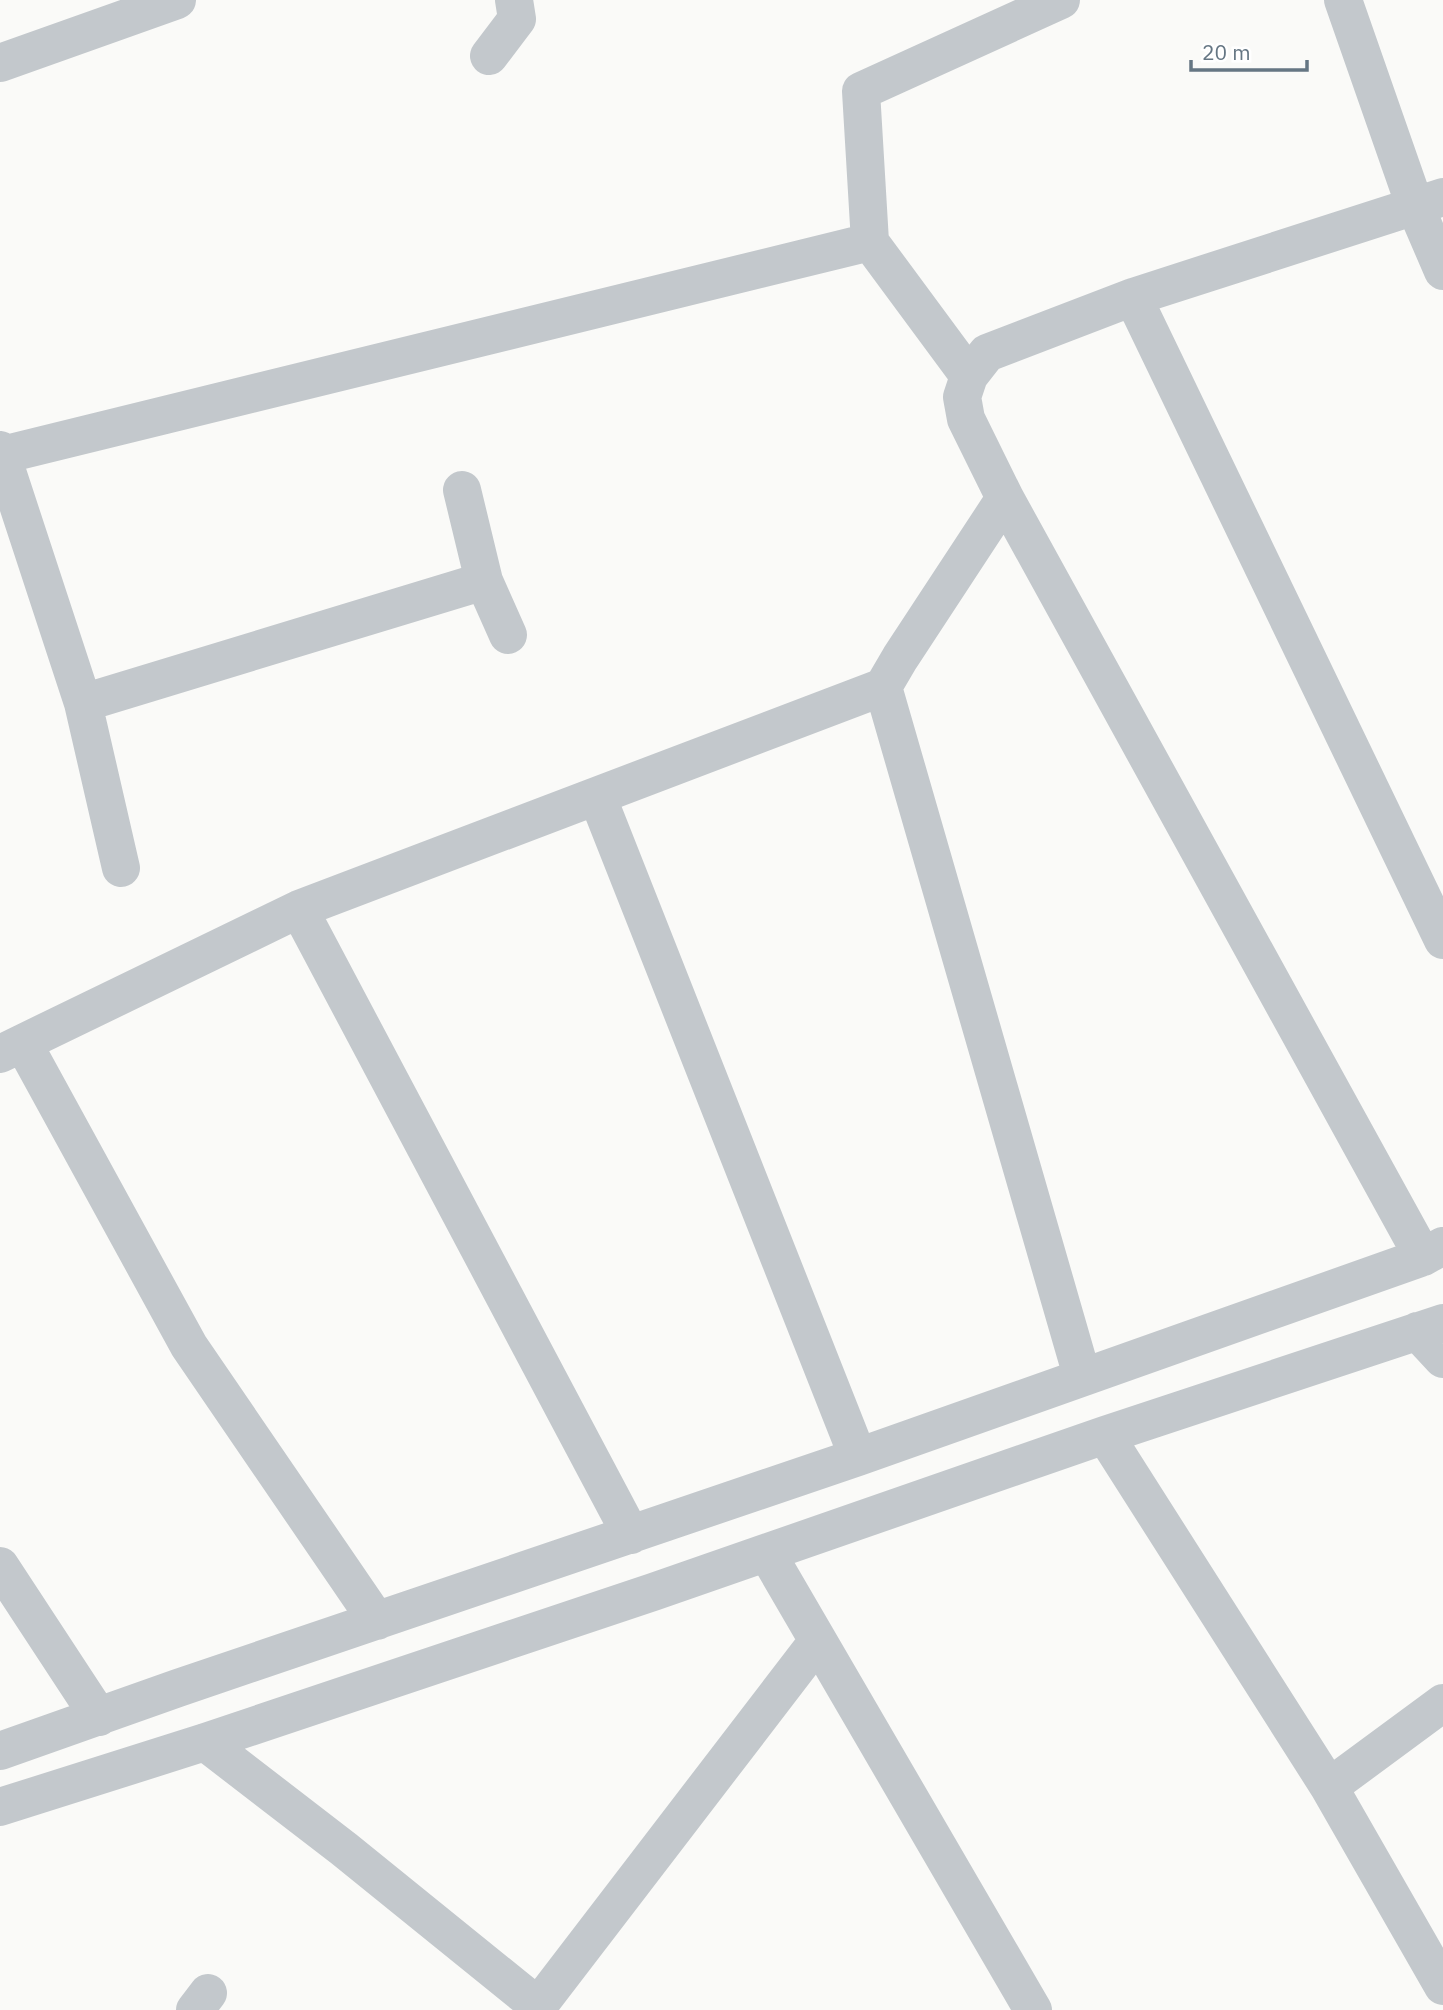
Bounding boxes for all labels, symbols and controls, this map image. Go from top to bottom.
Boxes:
scale bar [1191,28,1306,72]
text: 20 m [1202,38,1251,66]

